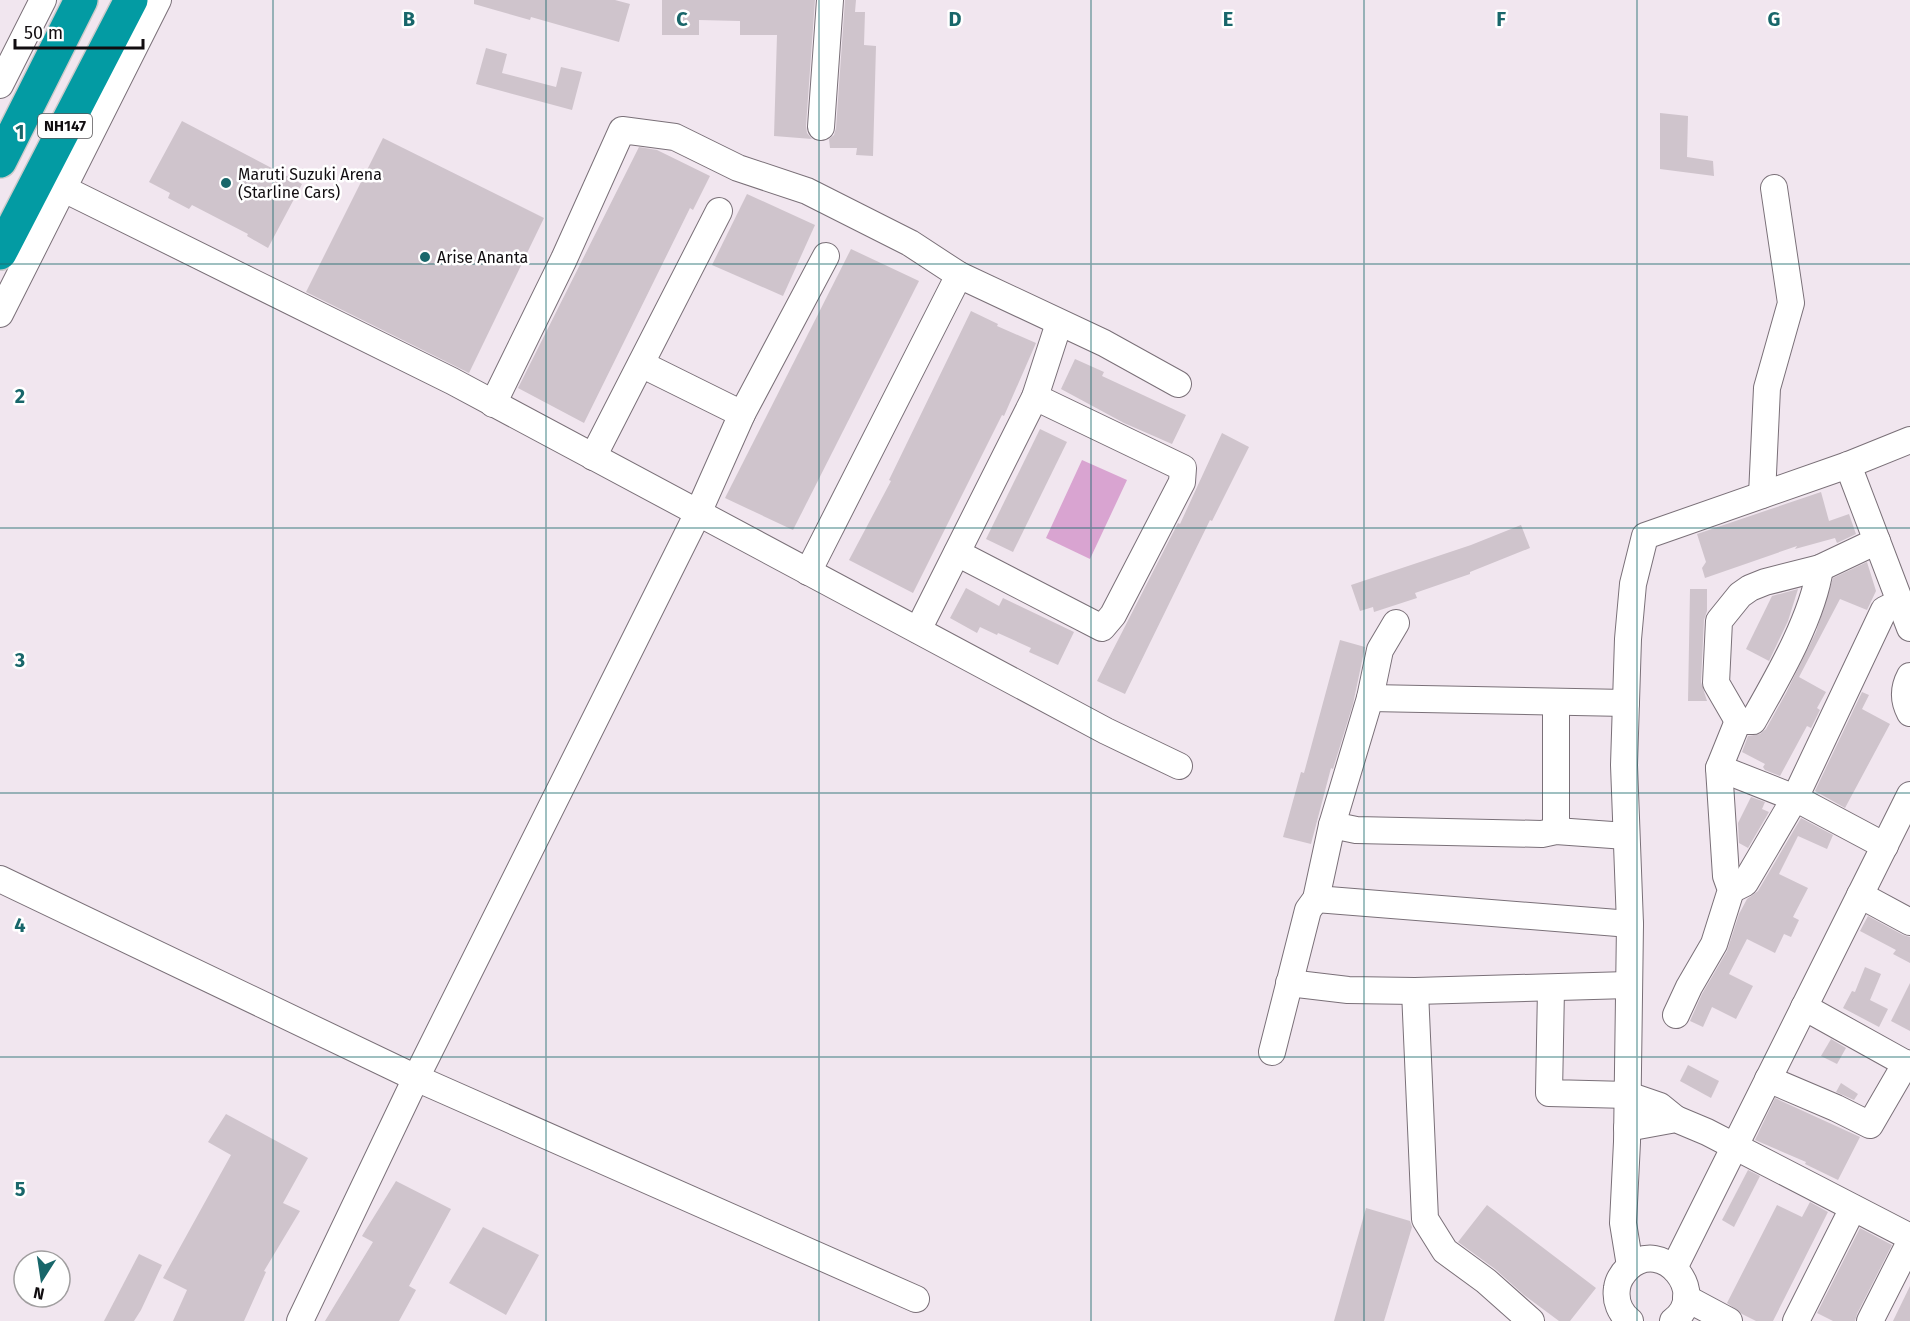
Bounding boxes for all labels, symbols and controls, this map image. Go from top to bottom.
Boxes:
text: B [403,7,415,31]
text: C [676,7,688,31]
text: D [948,7,962,31]
text: E [1223,7,1233,31]
text: F [1496,7,1506,31]
text: G [1768,7,1780,31]
scale bar [15,12,142,50]
text: 50 m [24,22,63,44]
road number: NH147 [38,114,92,138]
text: 1 [15,120,25,144]
place label: Maruti Suzuki Arena (Starline Cars) [238,165,382,202]
marker: Maruti Suzuki Arena (Starline Cars) [219,176,233,190]
place label: Arise Ananta [437,248,528,267]
marker: Arise Ananta [418,250,432,264]
text: 2 [15,384,25,408]
text: 3 [14,648,25,672]
text: 4 [14,913,26,937]
text: 5 [15,1177,26,1201]
north arrow [12,1249,72,1309]
text: N [32,1283,46,1304]

